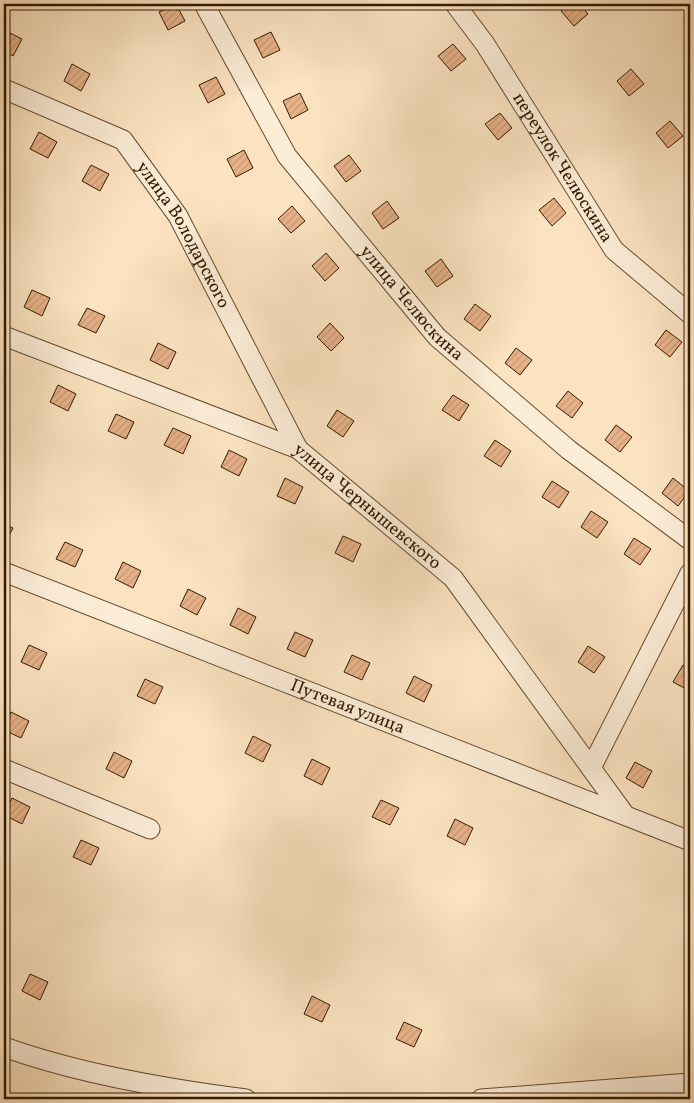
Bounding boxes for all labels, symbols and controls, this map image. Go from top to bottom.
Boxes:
street label: переулок Челюскина [506,88,619,248]
street label: улица Володарского [130,156,236,313]
street label: улица Челюскина [354,240,469,367]
street label: улица Чернышевского [288,438,447,576]
street label: Путевая улица [287,673,408,740]

